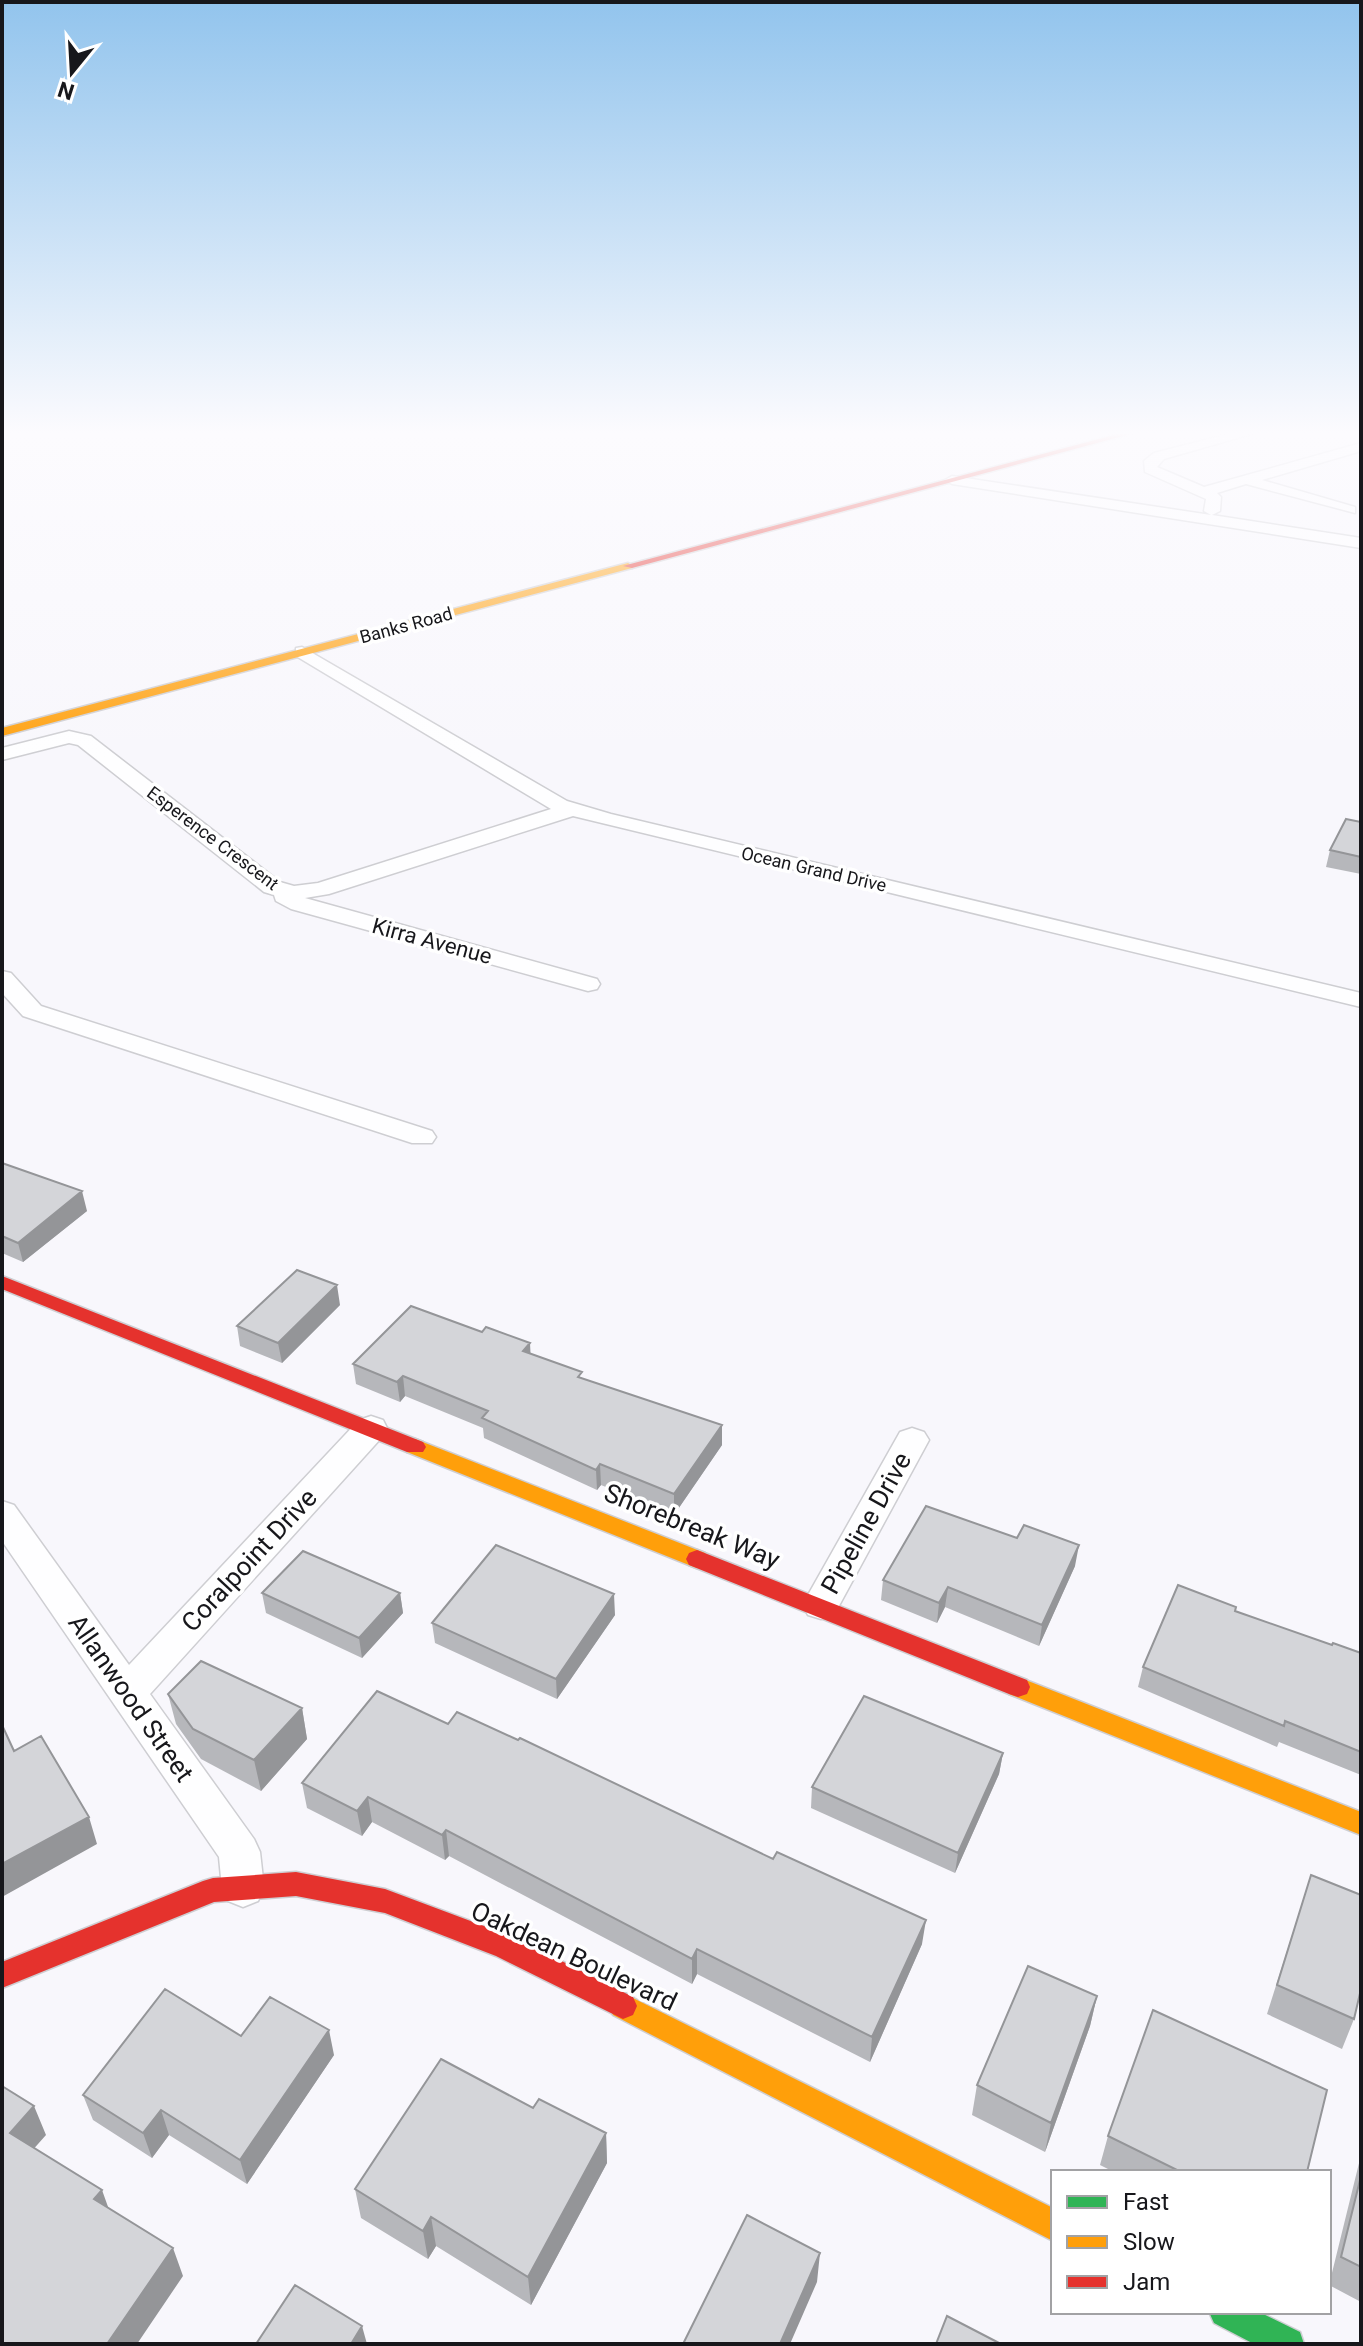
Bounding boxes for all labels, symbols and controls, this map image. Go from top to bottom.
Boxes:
north arrow [32,32,112,112]
text: N [55,76,77,105]
street label: Banks Road [357,603,455,647]
street label: Esperence Crescent [143,782,283,894]
street label: Ocean Grand Drive [739,842,889,896]
street label: Kirra Avenue [369,913,495,969]
street label: Pipeline Drive [815,1447,917,1599]
street label: Shorebreak Way [600,1477,784,1575]
street label: Coralpoint Drive [175,1482,323,1638]
street label: Allanwood Street [62,1609,200,1787]
street label: Oakdean Boulevard [466,1895,682,2017]
legend [1051,2170,1331,2314]
text: Fast [1123,2188,1169,2216]
text: Slow [1123,2228,1175,2256]
text: Jam [1123,2268,1170,2296]

